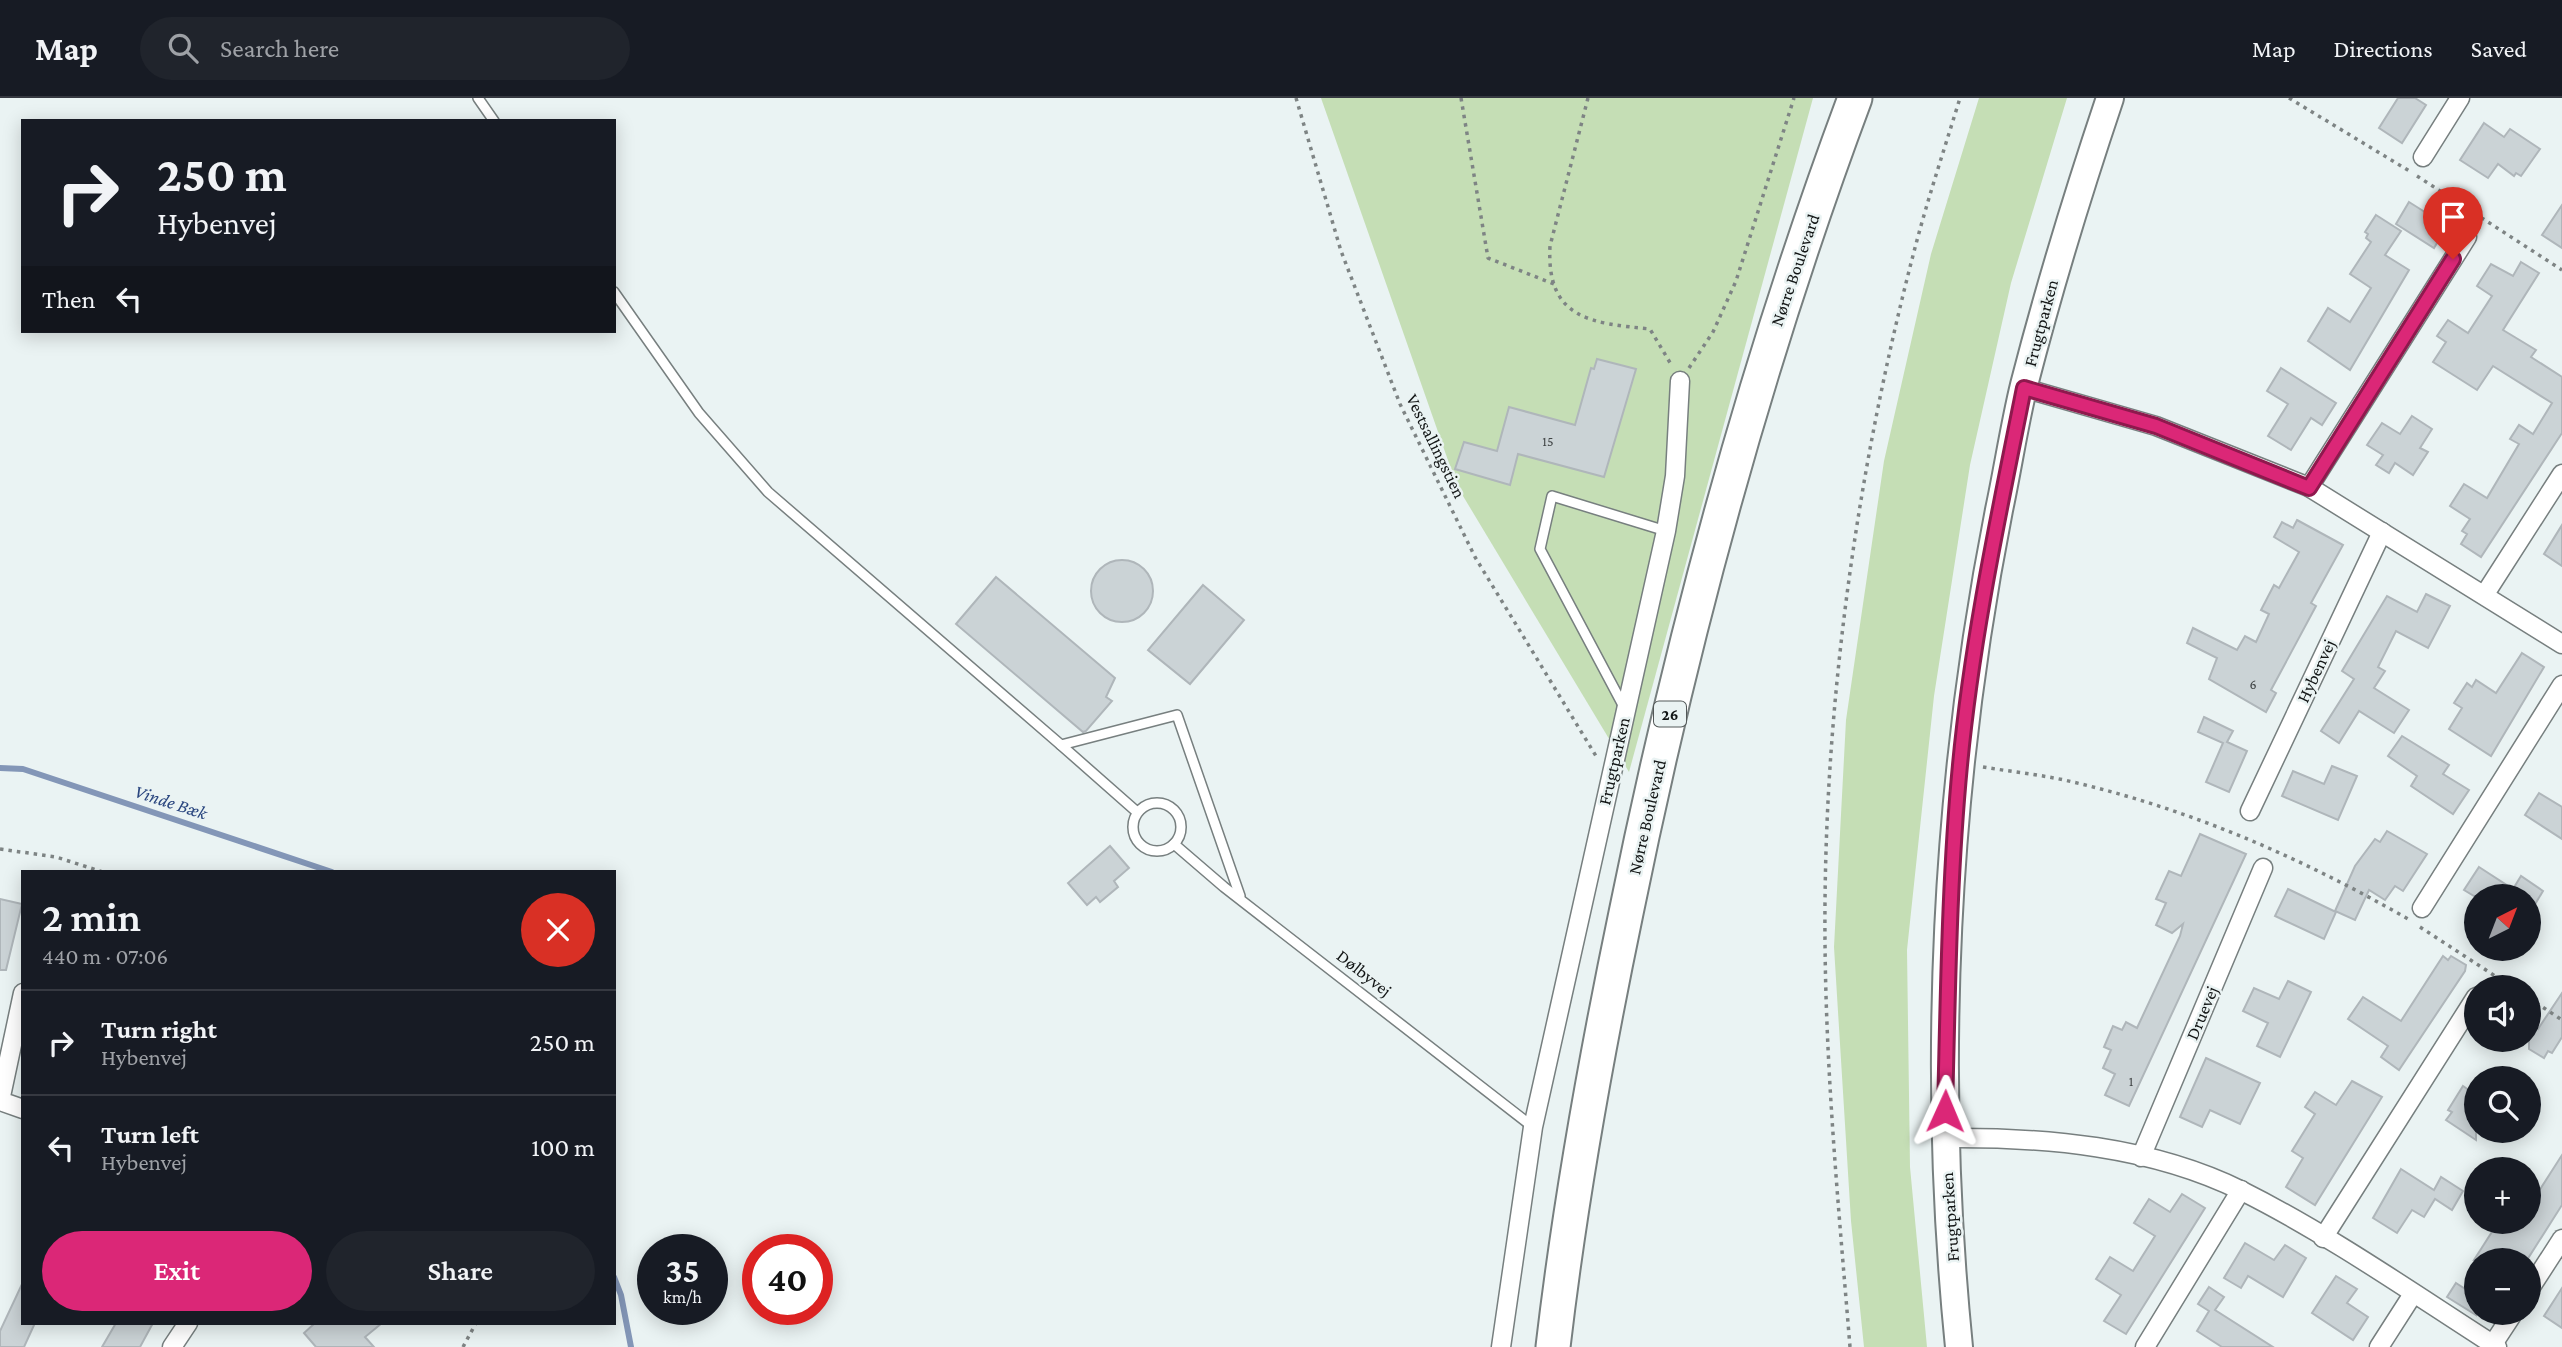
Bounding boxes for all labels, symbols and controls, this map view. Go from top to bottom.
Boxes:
search box [140,17,630,80]
icon: search [164,29,202,67]
text: Map [35,30,98,67]
text: Search here [220,34,339,63]
text: Map [2252,35,2296,62]
text: Directions [2334,35,2433,62]
text: Saved [2471,35,2527,62]
icon: right [42,147,133,238]
text: 250 m [157,147,287,202]
pin [2423,187,2483,259]
icon: arrive [2434,198,2472,236]
text: Hybenvej [157,205,277,241]
street label: Nørre Boulevard [1766,211,1824,329]
street label: Frugtparken [2020,277,2062,369]
icon: left [110,280,148,318]
text: Then [42,285,96,314]
street label: Vestsallingstien [1402,391,1470,502]
house number: 15 [1542,433,1554,449]
street label: Hybenvej [2293,636,2340,706]
house number: 6 [2249,676,2257,692]
road number: 26 [1654,702,1686,726]
street label: Frugtparken [1594,715,1634,807]
street label: Nørre Boulevard [1624,757,1670,876]
water label: Vinde Bæk [132,780,211,824]
north arrow [2464,884,2541,961]
map controls [2464,884,2541,1325]
text: 2 min [42,893,141,940]
button: close [521,893,595,967]
text: 440 m · 07:06 [42,943,168,969]
street label: Dølbyvej [1332,945,1395,1001]
button: sound [2464,975,2541,1052]
street label: Druevej [2182,983,2223,1043]
text: Turn right [101,1015,217,1044]
icon: right [42,1024,80,1062]
text: 250 m [530,1028,595,1057]
text: Hybenvej [101,1044,187,1070]
button: search [2464,1066,2541,1143]
house number: 1 [2129,1073,2134,1089]
position arrow [1908,1074,1982,1148]
text: Turn left [101,1120,199,1149]
icon: left [42,1129,80,1167]
text: 100 m [531,1133,595,1162]
text: Hybenvej [101,1149,187,1175]
button: + [2464,1157,2541,1234]
street label: Frugtparken [1937,1171,1963,1262]
button: Exit [42,1231,312,1311]
button: Share [326,1231,595,1311]
speed limit sign: 40 [742,1234,833,1325]
button: − [2464,1248,2541,1325]
text: 35 [665,1251,700,1290]
text: km/h [663,1287,702,1307]

